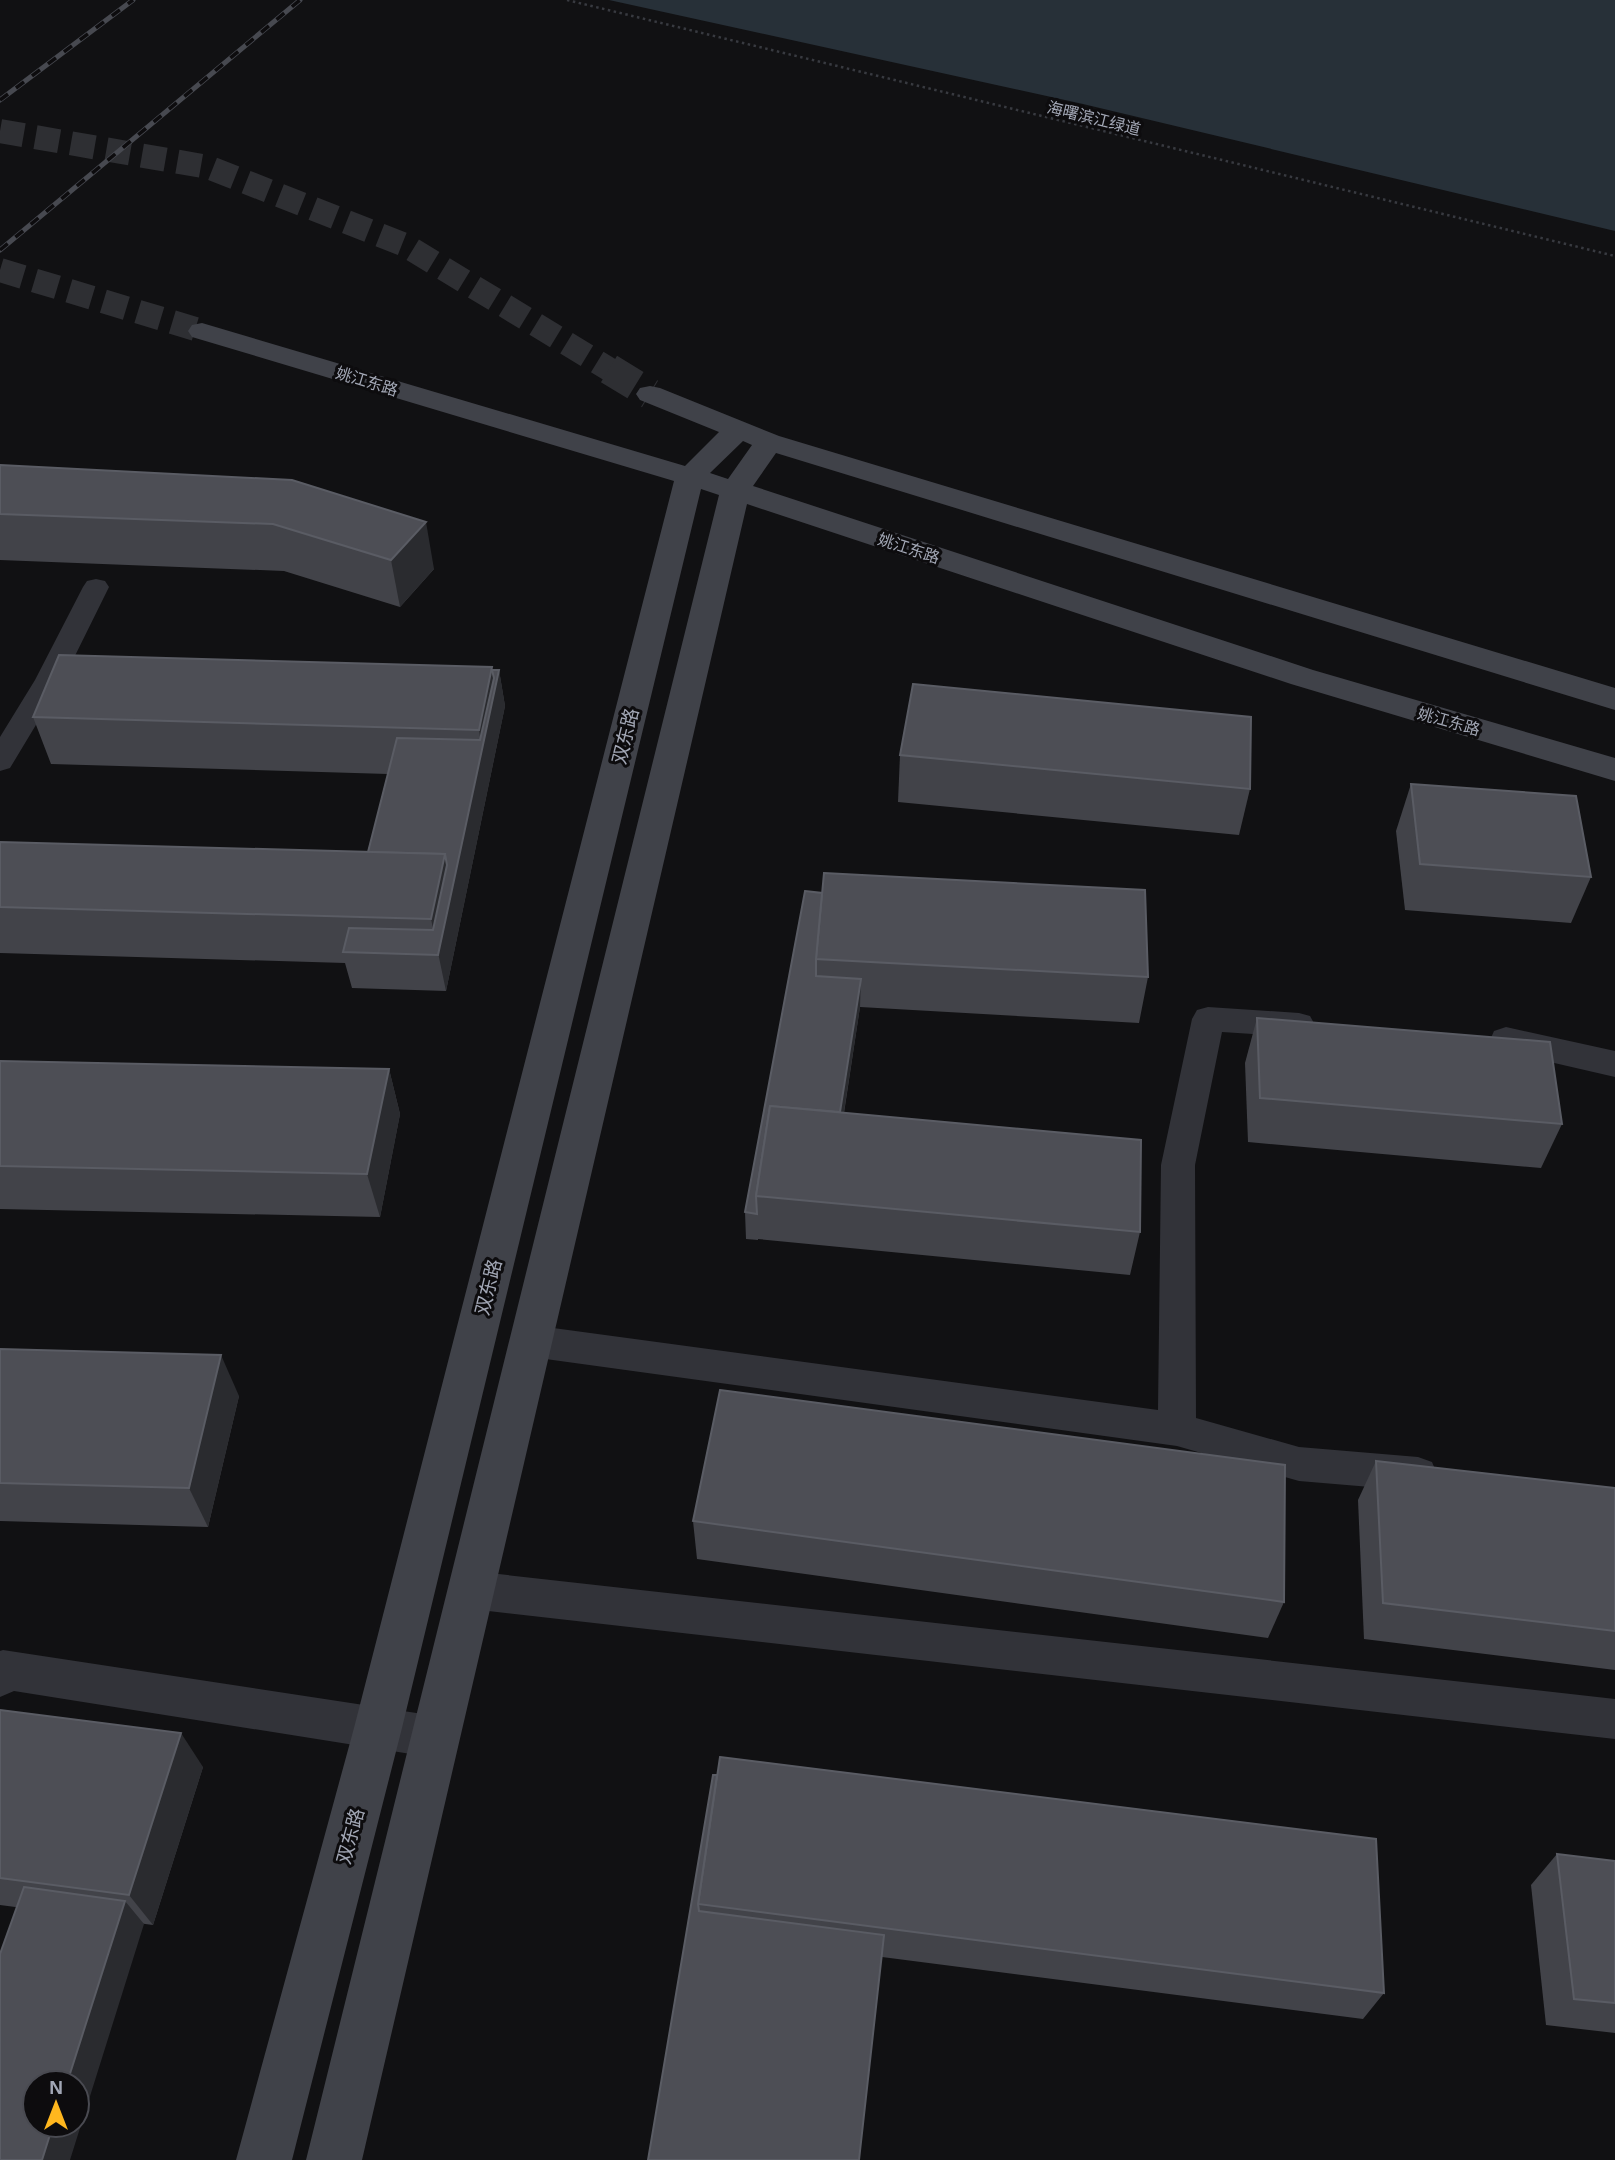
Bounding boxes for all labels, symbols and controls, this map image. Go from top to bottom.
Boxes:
street label: 海曙滨江绿道 [1045,99,1143,138]
street label: 姚江东路 [334,364,400,399]
street label: 姚江东路 [876,531,942,566]
street label: 姚江东路 [1416,704,1482,738]
street label: 双东路 [608,706,643,766]
street label: 双东路 [471,1257,506,1317]
street label: 双东路 [333,1806,368,1866]
north arrow [21,2069,91,2139]
text: N [49,2077,63,2098]

